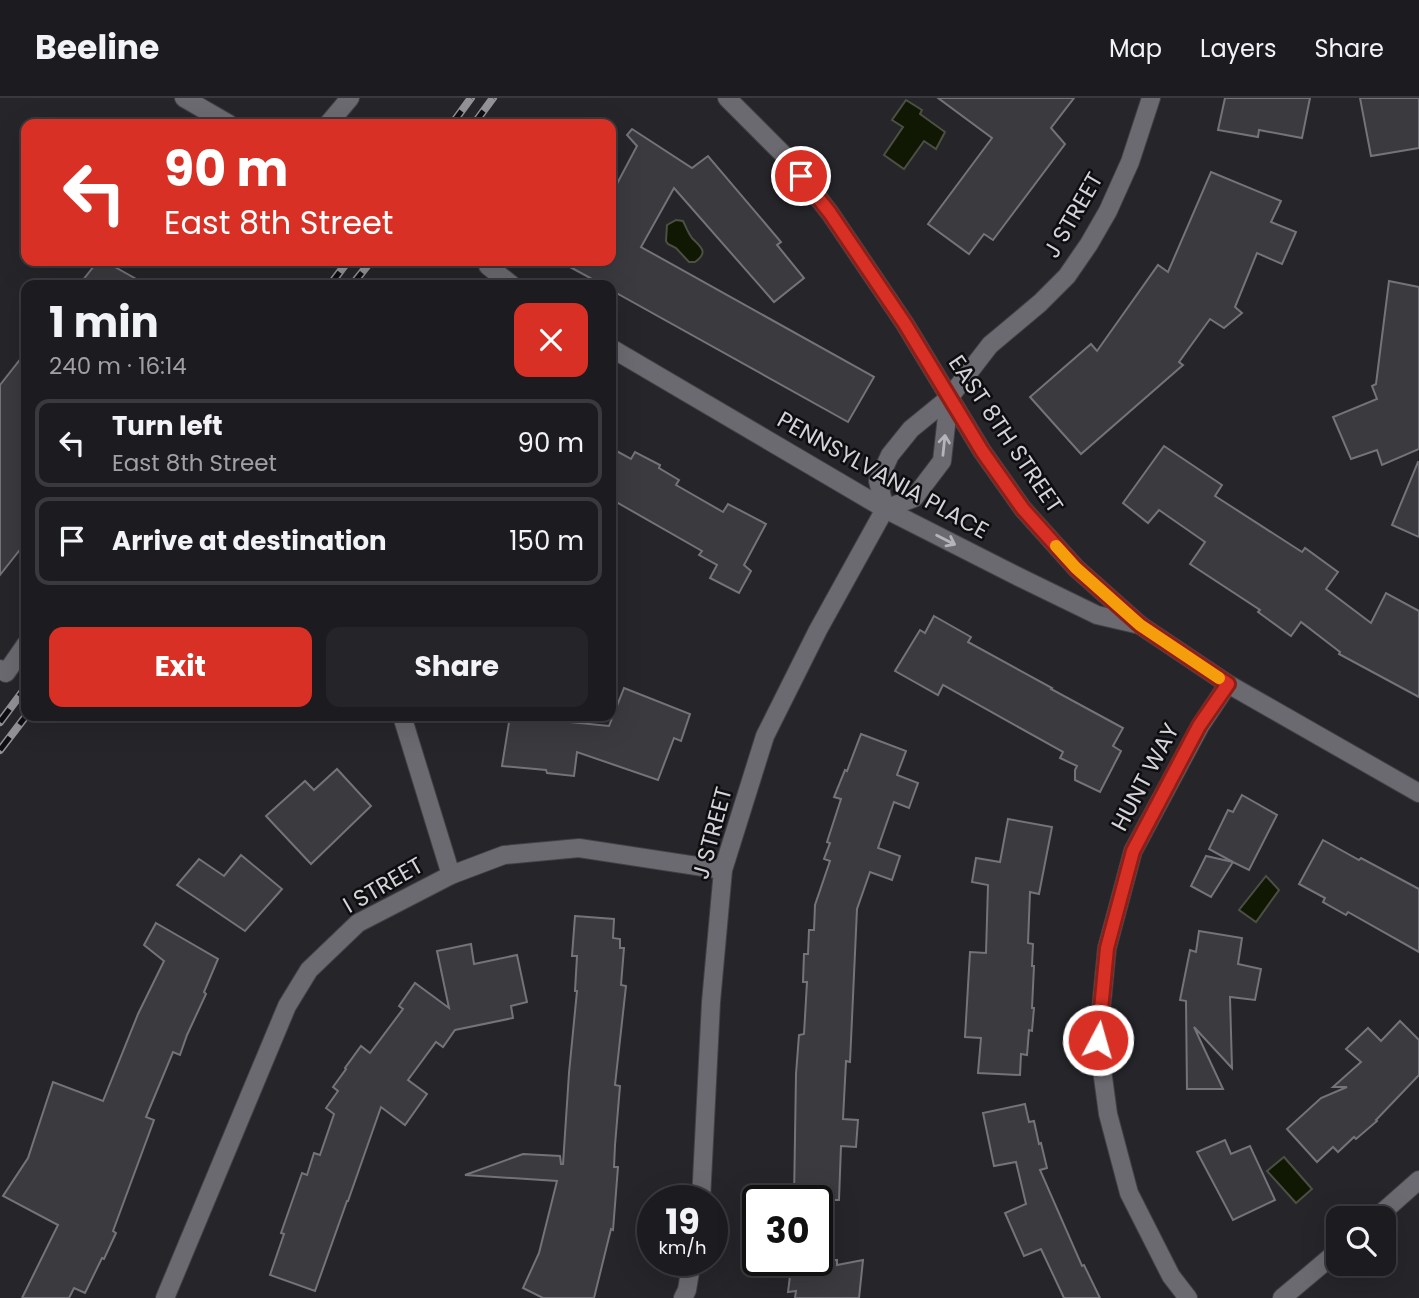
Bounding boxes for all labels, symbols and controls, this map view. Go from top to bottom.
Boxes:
text: Beeline [35,24,159,71]
text: Map [1109,32,1162,65]
text: Layers [1200,32,1276,65]
text: Share [1314,32,1384,65]
text: 90 m [164,135,288,203]
pin [771,146,831,206]
icon: left [49,147,140,238]
icon: arrive [782,157,820,195]
street label: J STREET [1036,166,1110,264]
text: East 8th Street [164,200,394,245]
text: 1 min [49,293,159,352]
button: close [514,303,588,377]
street label: EAST 8TH STREET [941,349,1071,519]
text: 240 m · 16:14 [49,350,187,382]
street label: PENNSYLVANIA PLACE [772,404,994,546]
text: Turn left [112,408,223,444]
icon: left [53,424,91,462]
text: 90 m [518,425,584,461]
one-way arrow [938,434,951,457]
text: East 8th Street [112,447,277,479]
icon: arrive [53,522,91,560]
text: Arrive at destination [112,523,387,559]
text: 150 m [509,523,584,559]
one-way arrow [935,534,956,547]
button: Exit [49,627,312,707]
button: Share [326,627,588,707]
street label: HUNT WAY [1103,718,1187,836]
street label: J STREET [684,783,740,883]
street label: I STREET [337,849,429,921]
position arrow [1061,1003,1135,1077]
speed limit sign: 30 [742,1185,833,1276]
text: 19 [665,1197,700,1246]
map controls [1326,1206,1396,1276]
button: search [1326,1206,1396,1276]
text: km/h [659,1235,706,1260]

